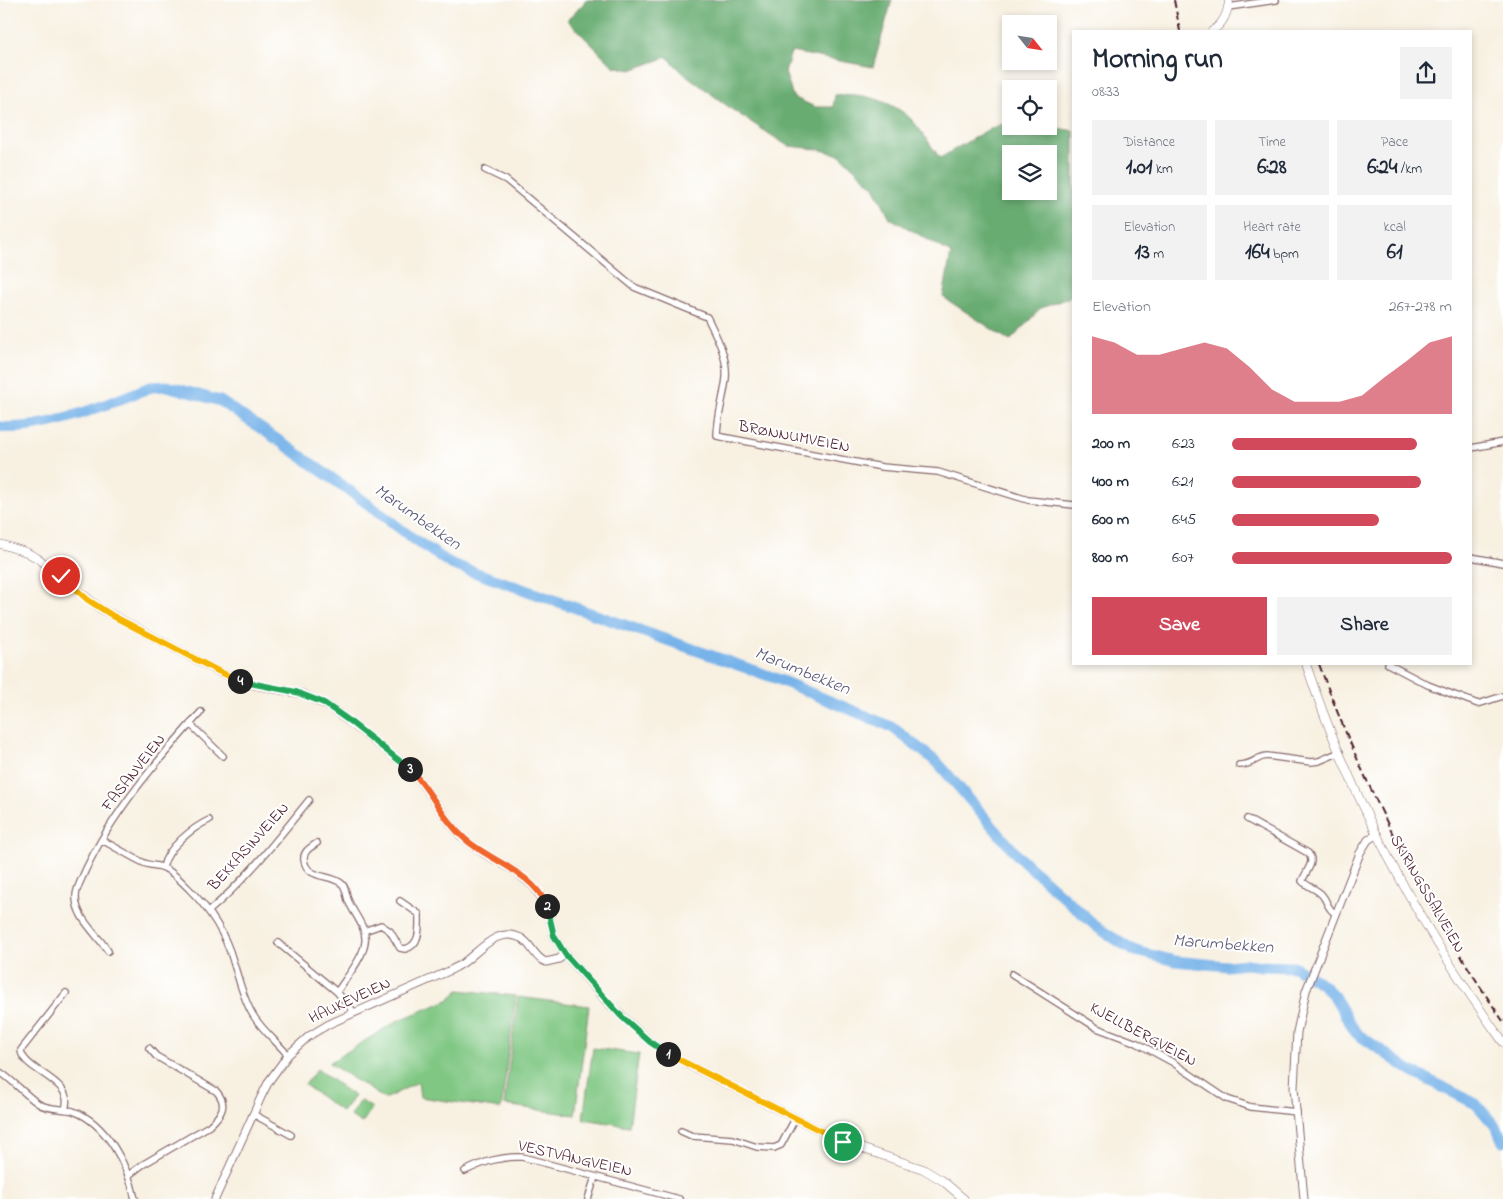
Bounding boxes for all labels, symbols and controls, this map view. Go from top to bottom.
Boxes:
north arrow [1002,15,1058,70]
map controls [1002,15,1057,200]
text: Morning run [1092,40,1223,81]
button: share [1400,47,1452,99]
button: locate [1002,80,1057,135]
text: 08:33 [1092,80,1120,104]
text: Distance [1124,132,1175,153]
text: Time [1258,132,1286,153]
text: Pace [1381,132,1408,153]
button: layers [1002,145,1057,200]
text: 1.01 [1126,153,1152,183]
text: 6:28 [1257,153,1287,183]
text: 6:24 [1367,153,1397,183]
text: km [1152,159,1173,180]
text: /km [1397,159,1422,180]
text: Elevation [1124,217,1175,238]
text: Heart rate [1243,217,1301,238]
text: kcal [1384,217,1406,238]
text: 13 [1134,238,1150,268]
text: 164 [1245,238,1270,268]
text: 61 [1387,238,1403,268]
text: m [1150,244,1164,265]
text: bpm [1270,244,1299,265]
text: Elevation [1092,295,1151,319]
text: 267–278 m [1389,295,1452,319]
street label: BRØNNUMVEIEN [735,414,852,460]
text: 200 m [1092,432,1130,456]
text: 6:23 [1172,432,1195,456]
text: 400 m [1092,470,1129,494]
text: 6:21 [1172,470,1193,494]
water label: Marumbekken [368,478,467,558]
text: 600 m [1092,508,1129,532]
text: 6:45 [1172,508,1196,532]
text: 800 m [1092,546,1128,570]
text: 6:07 [1172,546,1194,570]
pin [40,555,82,597]
icon: check [47,562,75,590]
button: Save [1092,597,1267,655]
button: Share [1277,597,1452,655]
water label: Marumbekken [750,641,855,703]
pin: 4 [228,668,252,694]
text: 4 [238,671,243,692]
street label: FASANVEIEN [95,729,172,818]
pin: 3 [398,756,422,782]
text: 3 [408,759,413,780]
street label: BEKKASINVEIEN [202,797,295,897]
street label: SKIRINGSSALVEIEN [1383,830,1471,958]
pin: 2 [534,894,560,918]
text: 2 [544,896,551,917]
water label: Marumbekken [1172,929,1275,962]
street label: HAUKEVEIEN [305,971,395,1031]
street label: KJELLBERGVEIEN [1085,997,1201,1073]
pin: 1 [656,1042,680,1066]
text: 1 [666,1044,671,1065]
pin [822,1121,864,1163]
icon: arrive [829,1128,857,1156]
street label: VESTVANGVEIEN [515,1134,634,1184]

